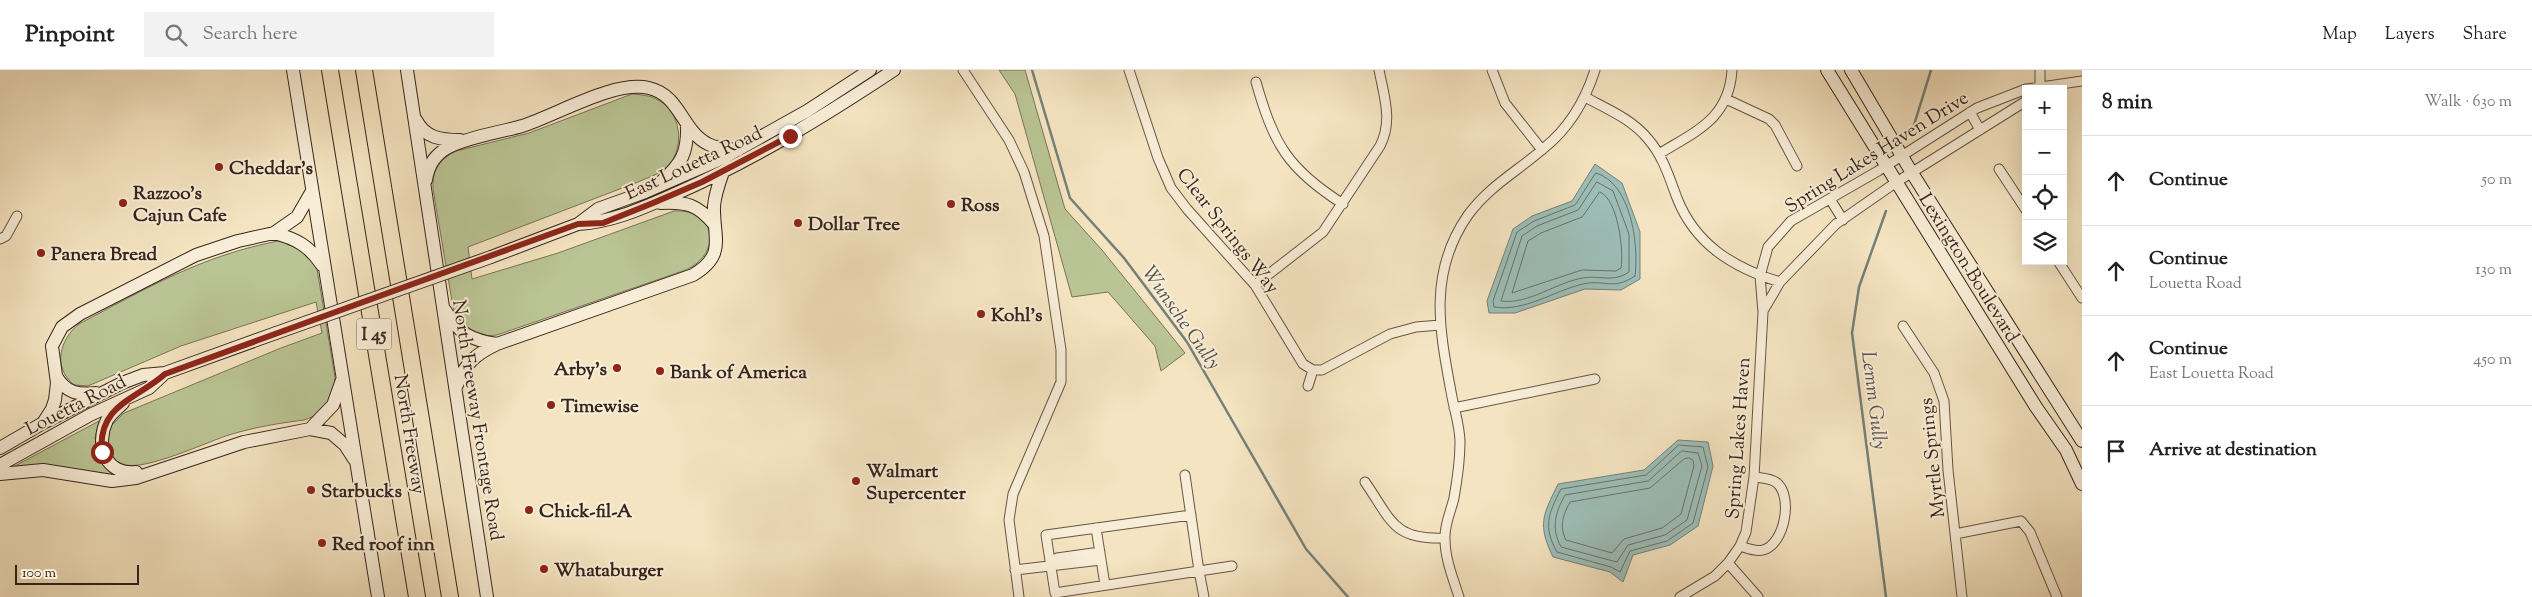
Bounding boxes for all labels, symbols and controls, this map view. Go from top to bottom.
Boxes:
search box [144,12,494,57]
text: Pinpoint [25,18,114,52]
icon: search [162,21,190,49]
text: Search here [202,21,298,48]
text: Map [2322,22,2357,48]
text: Layers [2385,22,2435,48]
text: Share [2463,22,2507,48]
street label: Spring Lakes Haven Drive [1780,85,1975,221]
map controls [2022,85,2067,265]
button: + [2022,85,2067,130]
text: 8 min [2102,88,2153,118]
text: Walk · 630 m [2424,91,2512,114]
street label: East Louetta Road [621,121,767,208]
route end [779,125,802,148]
button: − [2022,130,2067,175]
place label: Cheddar's [229,156,313,183]
marker: Cheddar's [213,161,225,173]
street label: Clear Springs Way [1169,163,1285,301]
icon: ahead [2102,167,2130,195]
text: Continue [2149,167,2228,194]
text: 50 m [2481,169,2512,192]
button: locate [2022,175,2067,220]
place label: Razzoo's Cajun Cafe [133,181,227,230]
street label: Lexington Boulevard [1911,188,2025,349]
place label: Ross [961,193,1000,220]
marker: Razzoo's Cajun Cafe [117,197,129,209]
marker: Ross [945,198,957,210]
place label: Dollar Tree [808,212,900,239]
marker: Dollar Tree [792,217,804,229]
button: layers [2022,220,2067,265]
place label: Panera Bread [51,242,157,269]
text: Continue [2149,246,2228,273]
marker: Panera Bread [35,247,47,259]
icon: ahead [2102,257,2130,285]
text: 130 m [2475,259,2512,282]
water label: Wunsche Gully [1133,261,1226,376]
text: Louetta Road [2149,273,2242,296]
street label: North Freeway Frontage Road [444,298,509,543]
place label: Kohl's [991,303,1043,330]
marker: Kohl's [975,308,987,320]
road number: I 45 [356,318,392,350]
text: Continue [2149,336,2228,363]
icon: ahead [2102,347,2130,375]
water label: Lemm Gully [1852,349,1893,451]
text: 450 m [2473,349,2512,372]
street label: Spring Lakes Haven [1720,356,1759,520]
place label: Arby's [554,357,608,384]
place label: Bank of America [670,360,807,387]
marker: Arby's [611,362,623,374]
text: East Louetta Road [2149,363,2274,386]
marker: Bank of America [654,365,666,377]
street label: Louetta Road [21,369,132,443]
street label: North Freeway [386,372,431,497]
place label: Timewise [561,394,639,421]
street label: Myrtle Springs [1914,396,1953,519]
marker: Timewise [545,399,557,411]
icon: arrive [2102,437,2130,465]
text: Arrive at destination [2149,437,2317,464]
route start [91,441,114,464]
place label: Walmart Supercenter [866,459,967,508]
marker: Walmart Supercenter [850,475,862,487]
place label: Starbucks [321,479,402,506]
marker: Starbucks [305,484,317,496]
place label: Chick-fil-A [539,499,633,526]
marker: Chick-fil-A [523,504,535,516]
place label: Red roof inn [332,532,436,559]
marker: Red roof inn [316,537,328,549]
place label: Whataburger [554,558,664,585]
scale bar [15,562,139,585]
marker: Whataburger [538,563,550,575]
text: 100 m [22,564,56,584]

